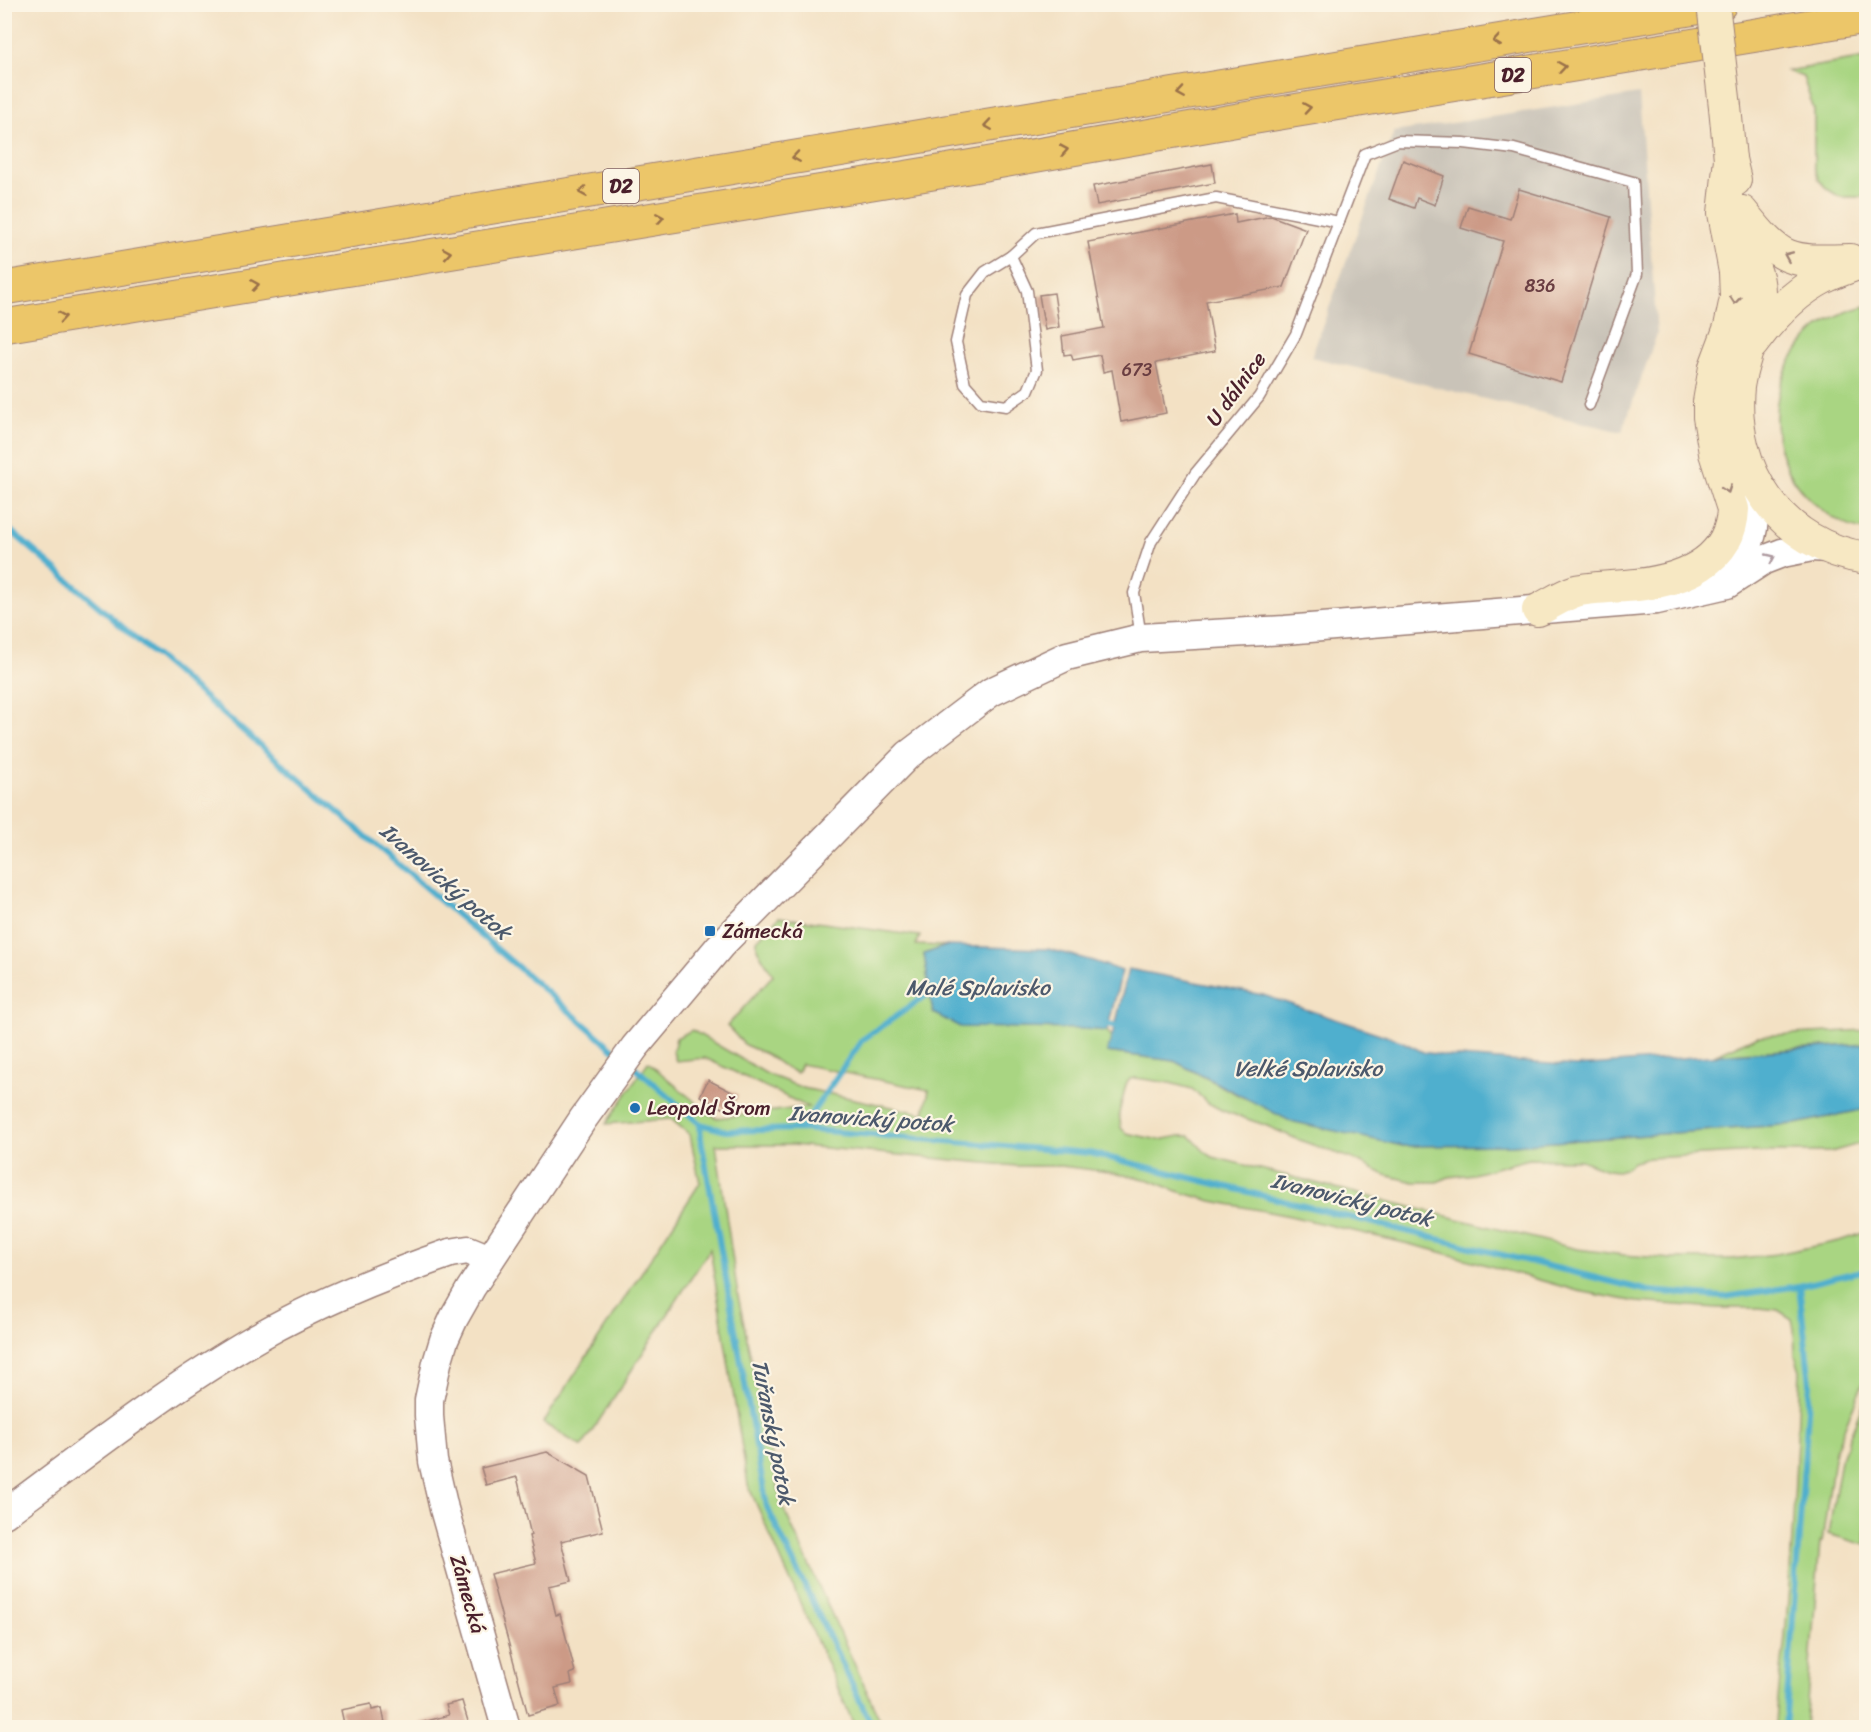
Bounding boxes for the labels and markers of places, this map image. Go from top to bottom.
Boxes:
place label: Zámecká [722,912,804,950]
marker: Zámecká [703,924,717,938]
place label: Leopold Šrom [647,1089,771,1127]
marker: Leopold Šrom [628,1101,642,1115]

